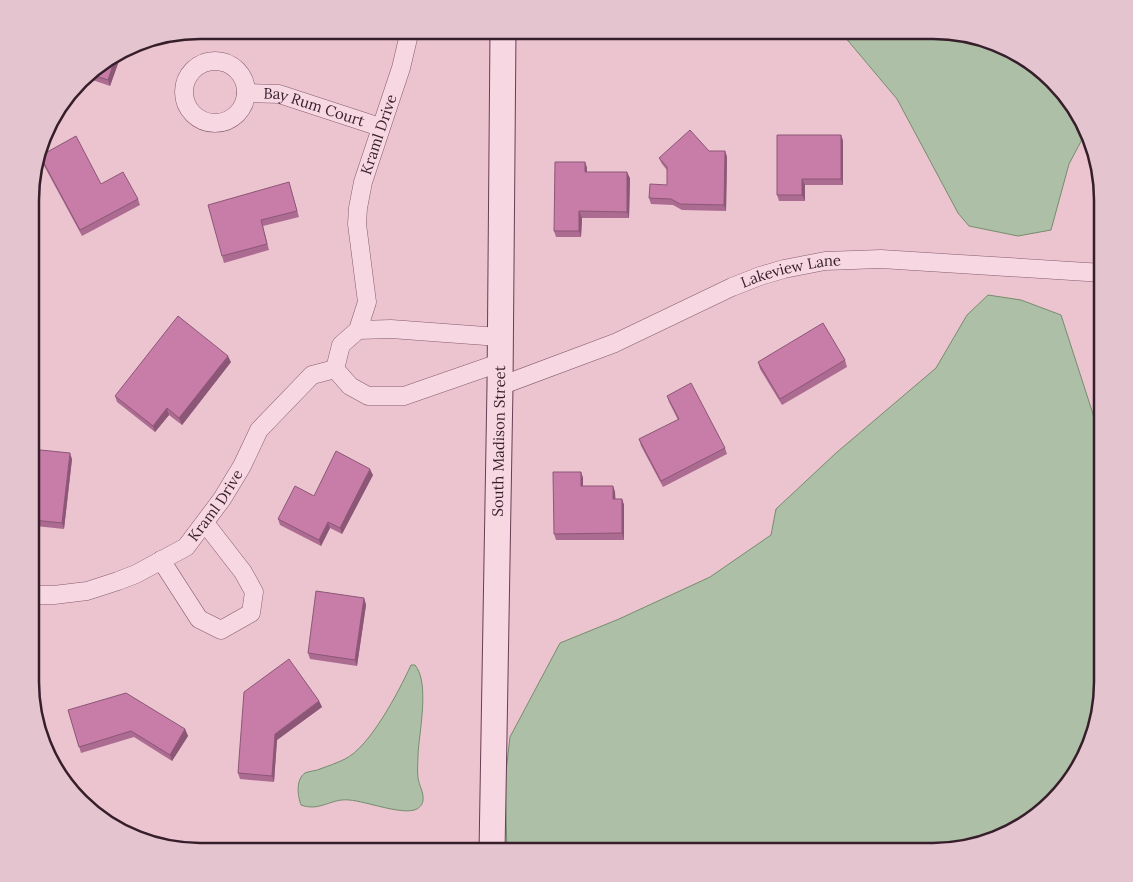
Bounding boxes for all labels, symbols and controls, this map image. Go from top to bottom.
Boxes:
street label: Bay Rum Court [263,84,367,130]
street label: Kraml Drive [356,92,401,177]
street label: Lakeview Lane [738,250,841,292]
street label: South Madison Street [488,365,509,517]
street label: Kraml Drive [184,466,247,545]

